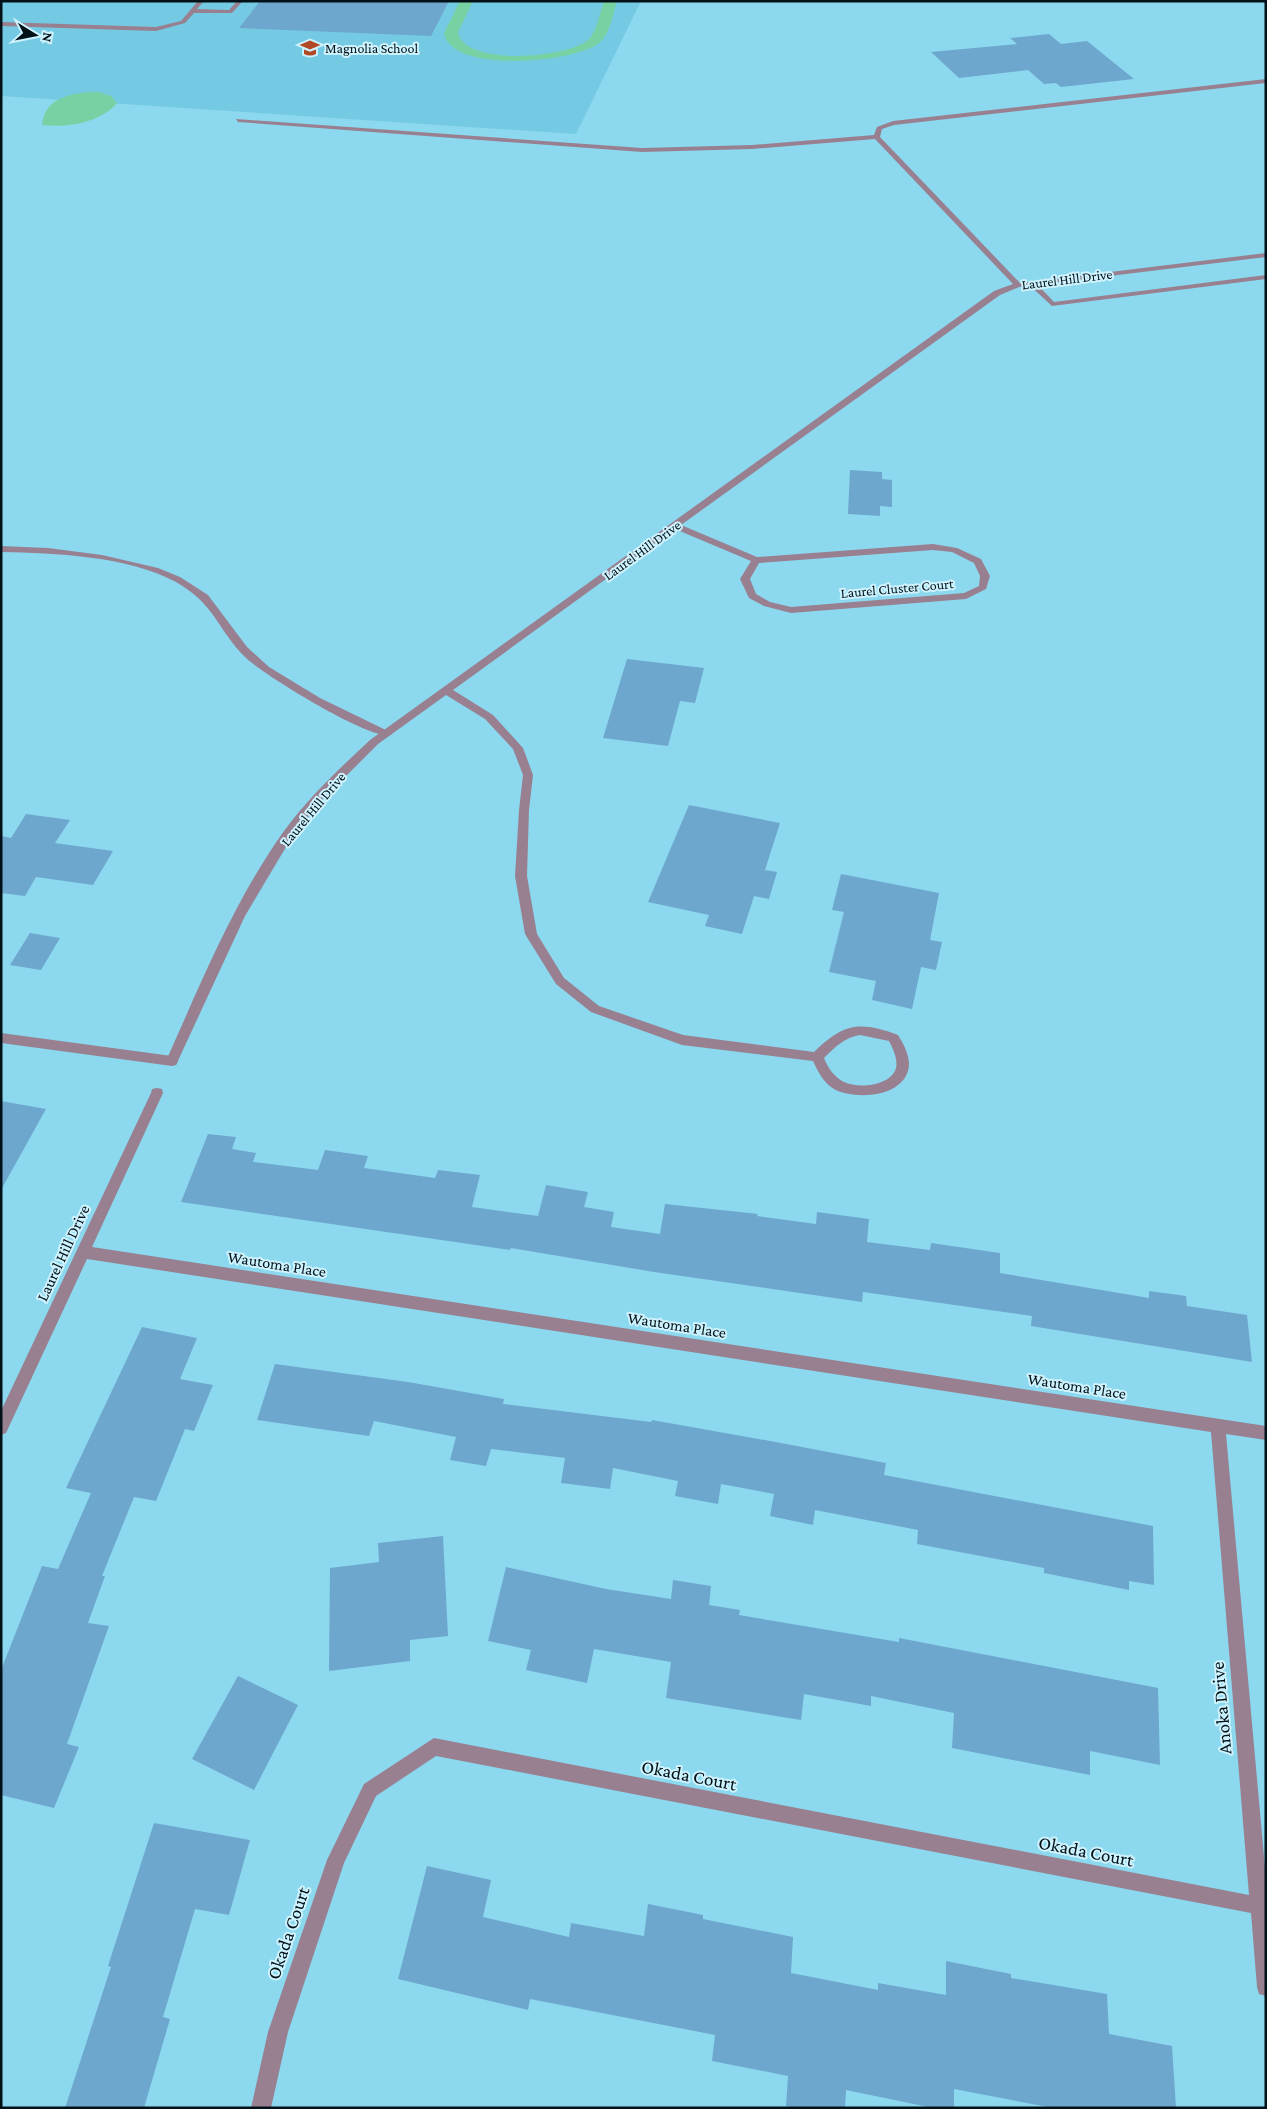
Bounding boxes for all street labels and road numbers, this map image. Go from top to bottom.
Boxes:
street label: Laurel Hill Drive [1021,265,1113,293]
street label: Laurel Hill Drive [600,517,684,583]
street label: Laurel Cluster Court [840,575,955,601]
street label: Laurel Hill Drive [278,769,348,849]
street label: Laurel Hill Drive [33,1202,93,1304]
street label: Wautoma Place [227,1248,327,1280]
street label: Wautoma Place [627,1309,727,1341]
street label: Wautoma Place [1027,1370,1127,1402]
street label: Anoka Drive [1206,1661,1236,1755]
street label: Okada Court [640,1755,739,1795]
street label: Okada Court [1037,1831,1136,1871]
street label: Okada Court [262,1883,314,1982]

